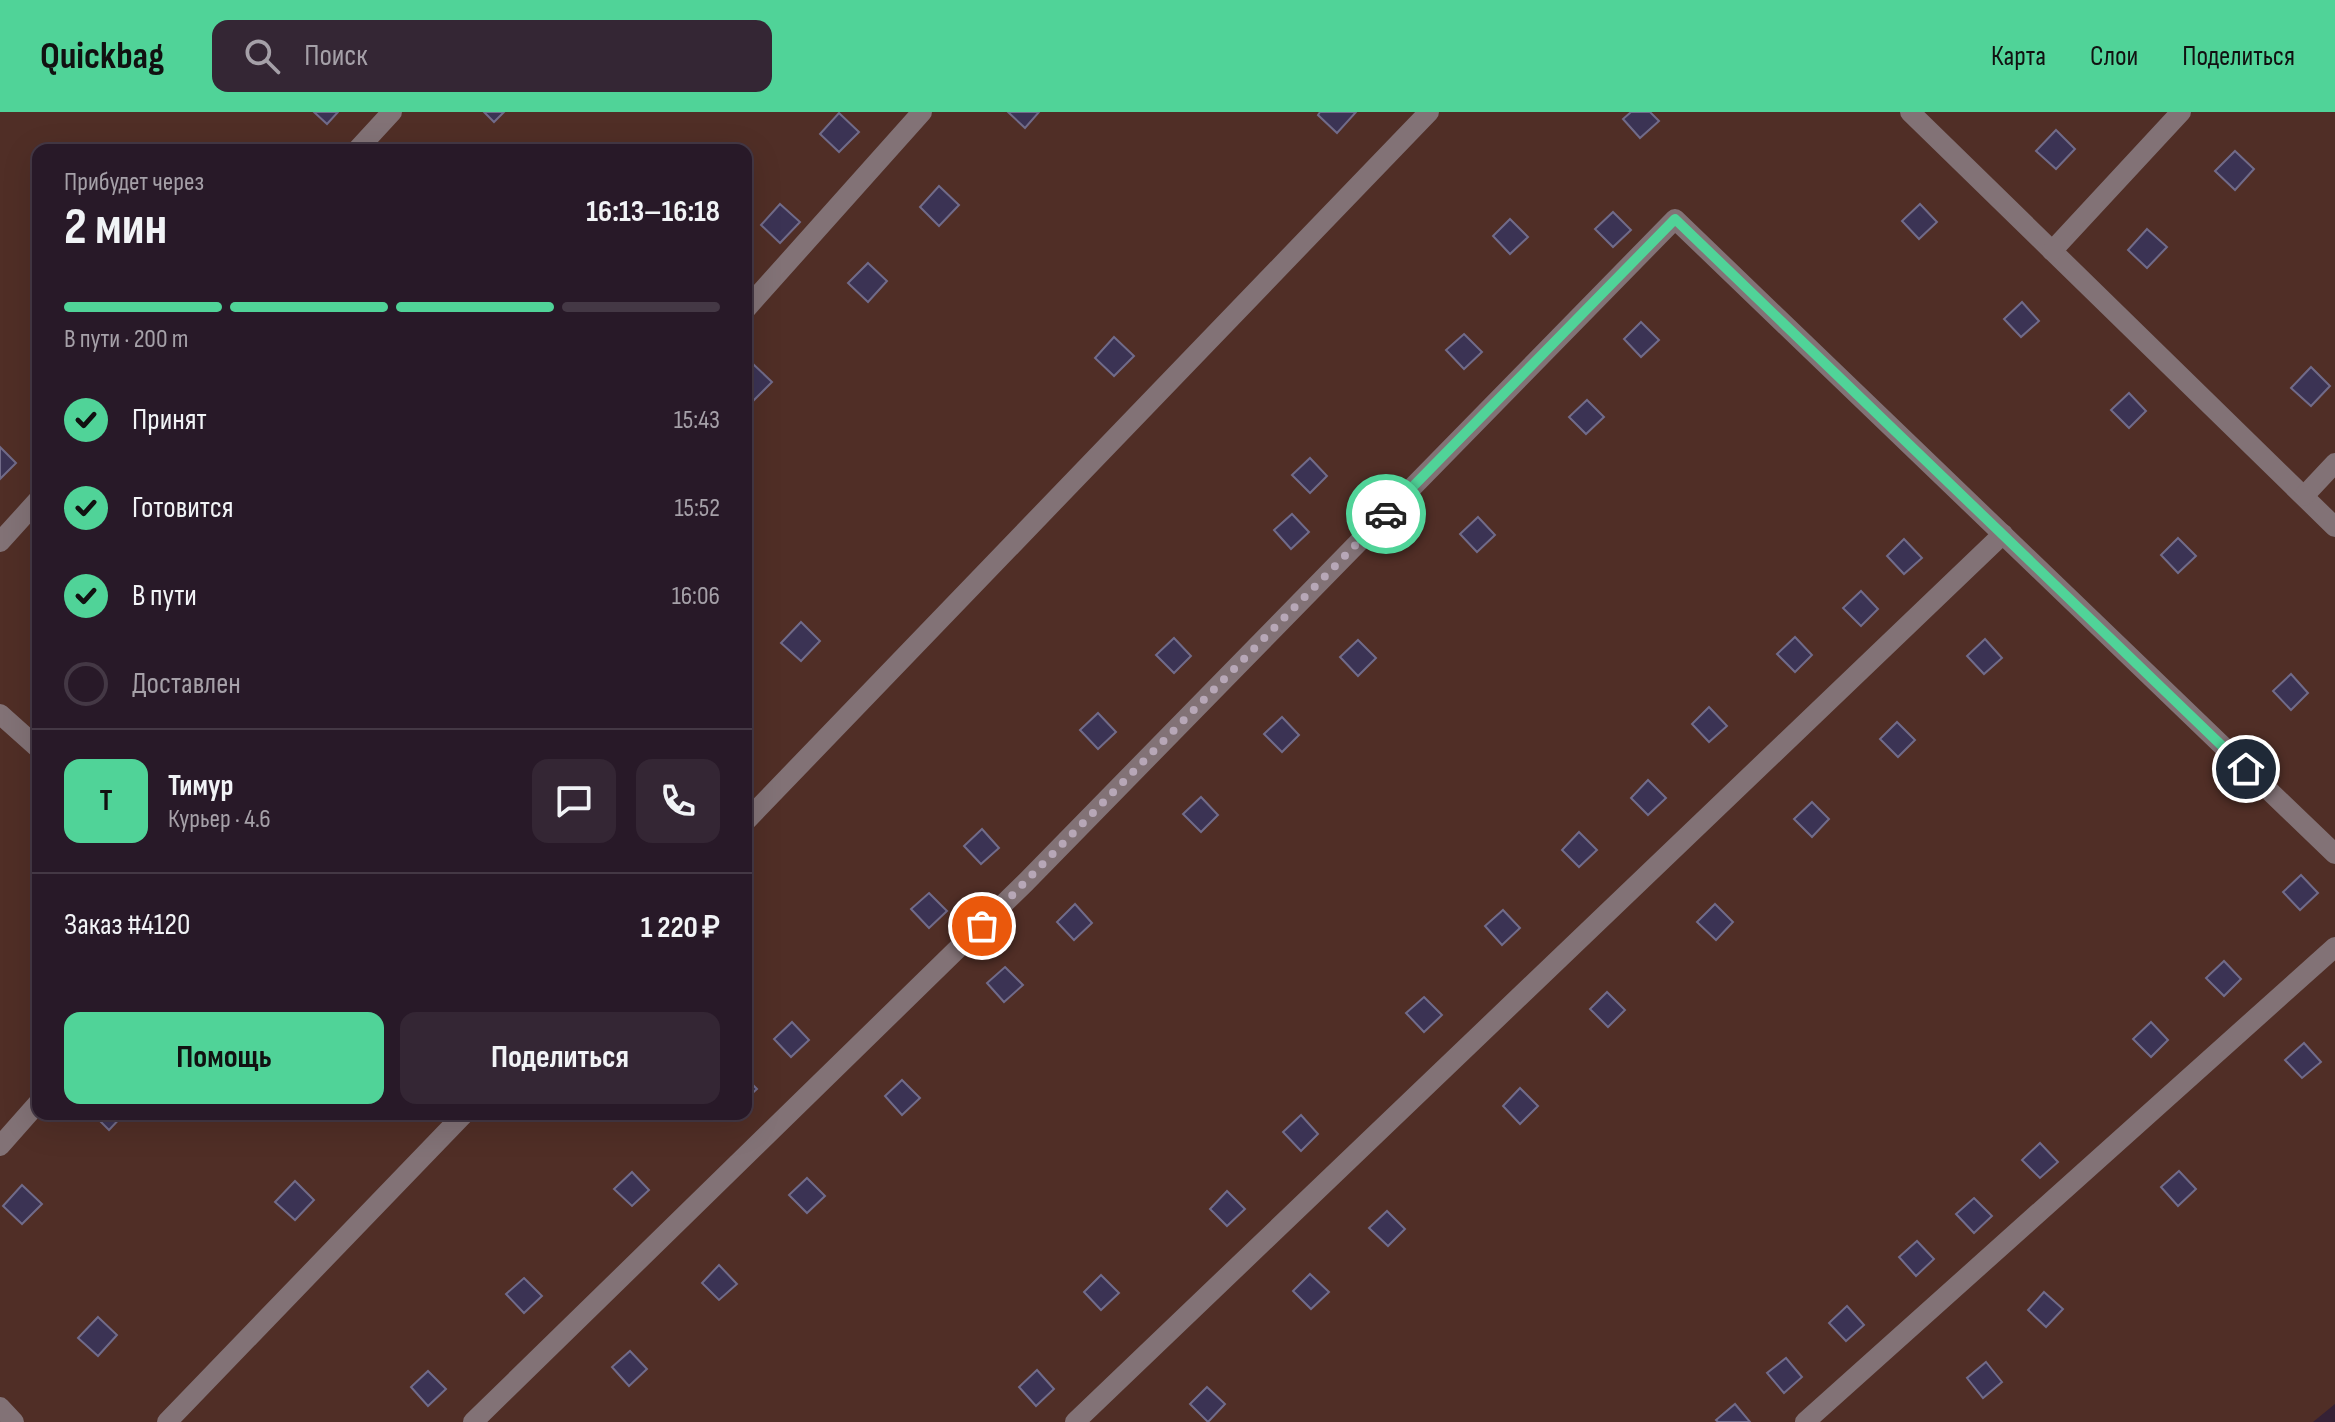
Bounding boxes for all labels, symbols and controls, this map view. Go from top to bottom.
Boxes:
search box [212,20,772,92]
text: Quickbag [40,34,164,79]
icon: search [240,34,284,78]
text: Поиск [304,38,368,74]
text: Карта [1991,40,2046,73]
text: Слои [2090,40,2138,73]
text: Поделиться [2182,40,2295,73]
text: Прибудет через [64,167,204,198]
text: 16:13–16:18 [586,194,720,230]
text: 2 мин [64,196,167,259]
text: В пути · 200 m [64,324,188,355]
icon: check [64,398,108,442]
text: Принят [132,402,207,438]
text: 15:43 [674,405,720,436]
courier [1346,474,1426,554]
icon: check [64,486,108,530]
text: Готовится [132,490,233,526]
icon: car [1364,492,1408,536]
text: 15:52 [674,493,720,524]
icon: check [64,574,108,618]
text: В пути [132,578,197,614]
text: 16:06 [672,581,720,612]
text: Доставлен [132,666,241,702]
pin [2212,735,2280,803]
icon: home [2224,747,2268,791]
button: chat [532,759,616,843]
button: phone [636,759,720,843]
text: Тимур [168,768,233,804]
text: Т [99,783,113,819]
text: Курьер · 4.6 [168,804,271,835]
pin [948,892,1016,960]
icon: bag [960,904,1004,948]
text: Заказ #4120 [64,907,190,943]
text: 1 220 ₽ [641,910,720,946]
button: Помощь [64,1012,384,1104]
button: Поделиться [400,1012,720,1104]

